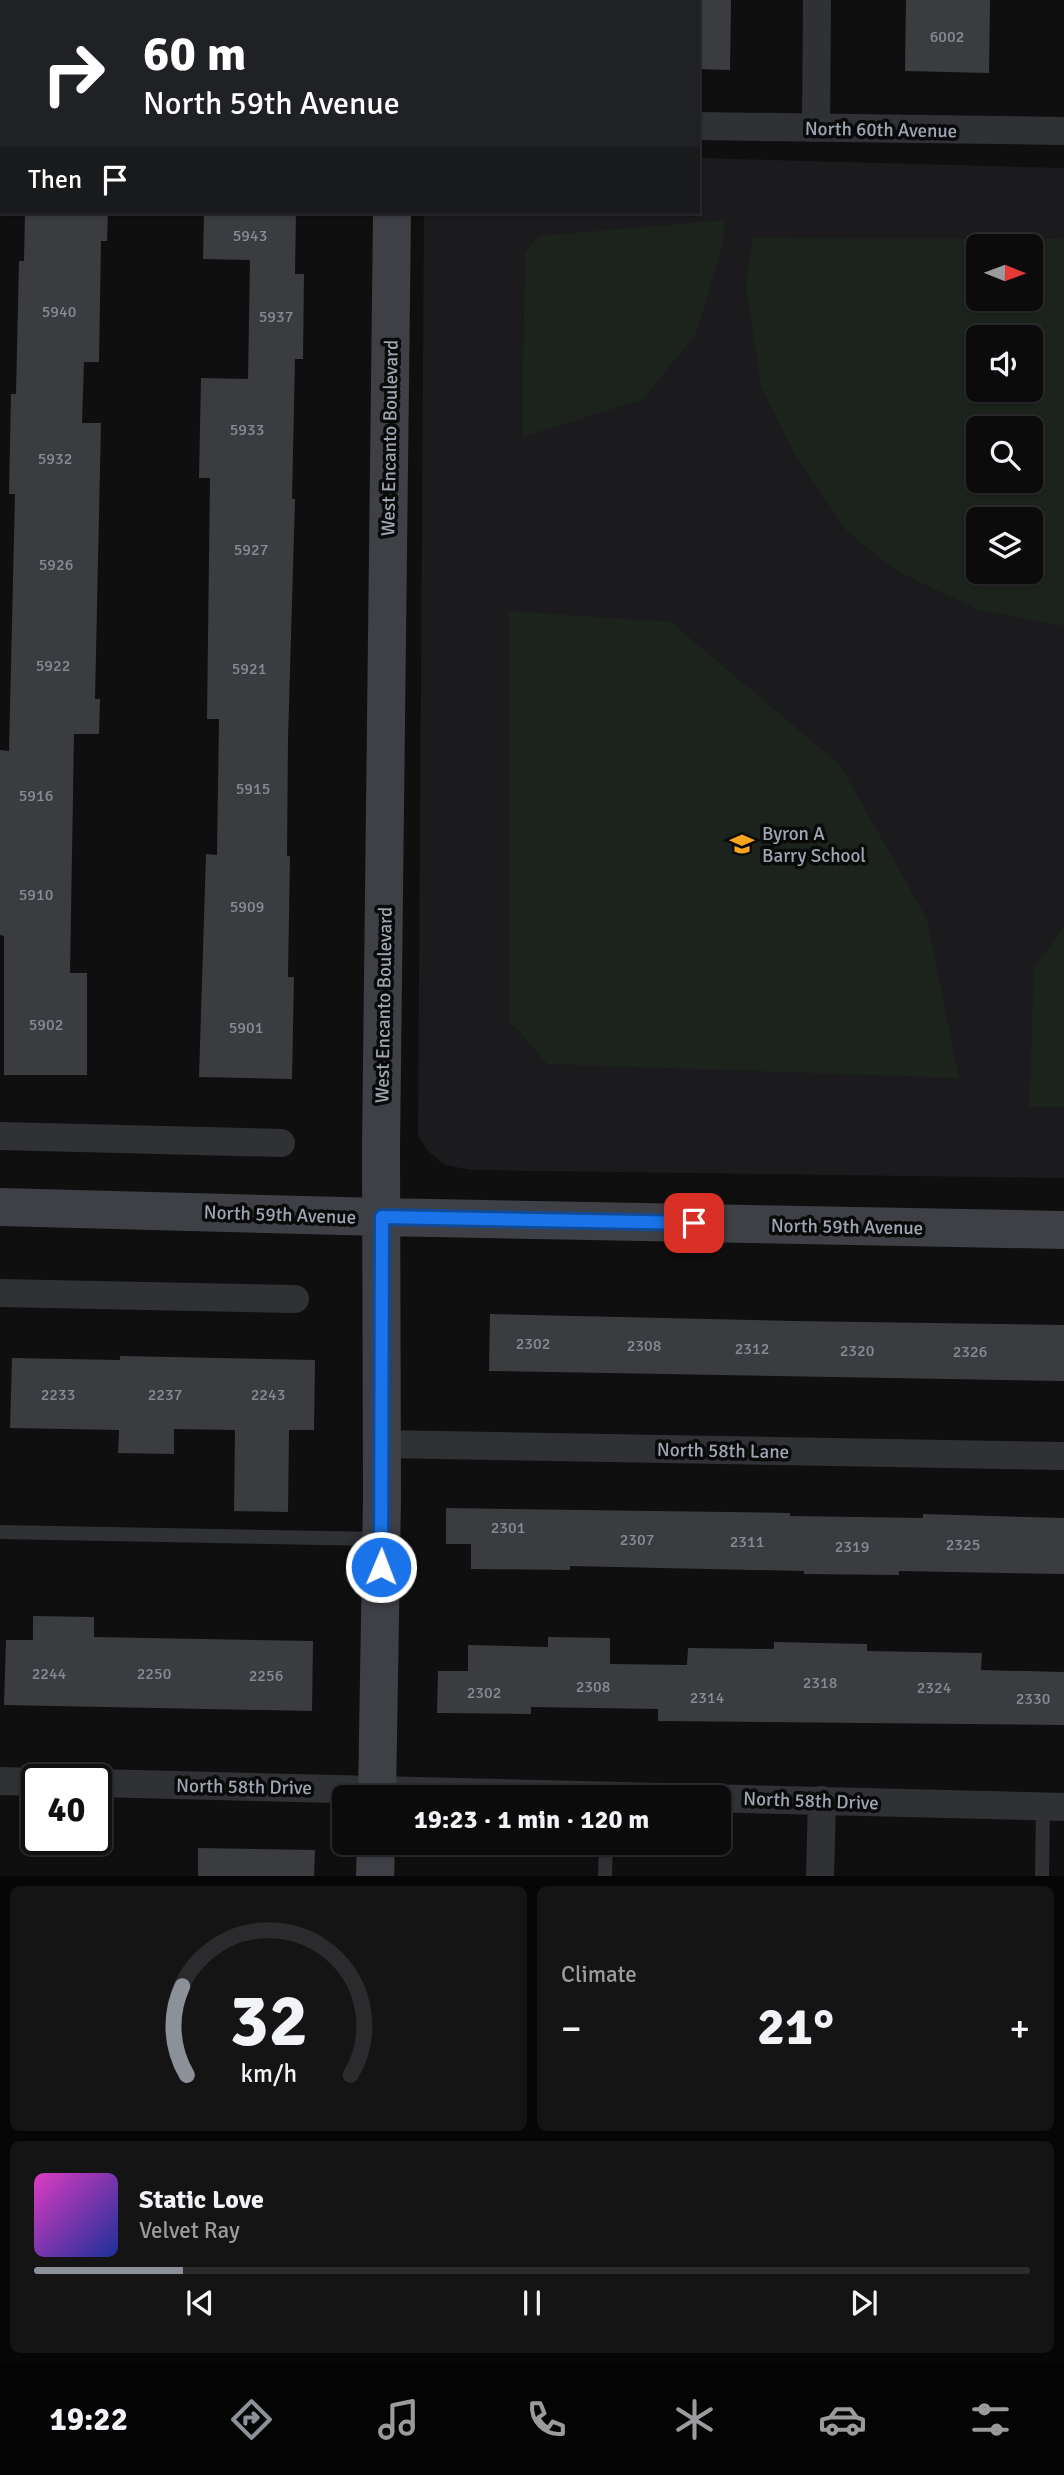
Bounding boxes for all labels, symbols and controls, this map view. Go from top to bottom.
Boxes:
text: 60 m [143,24,246,84]
house number: 6002 [930,27,964,47]
icon: right [28,28,119,119]
text: North 59th Avenue [143,84,400,123]
street label: North 60th Avenue [805,117,957,143]
icon: arrive [96,161,134,199]
text: Then [28,164,82,196]
house number: 5943 [233,226,267,246]
north arrow [966,234,1043,312]
map controls [966,234,1043,584]
house number: 5940 [42,302,76,322]
house number: 5937 [259,307,293,327]
button: sound [966,325,1043,402]
street label: West Encanto Boulevard [376,340,404,536]
button: search [966,416,1043,493]
house number: 5933 [230,420,264,440]
house number: 5932 [38,449,72,469]
button: layers [966,507,1043,584]
house number: 5927 [234,540,268,560]
house number: 5926 [39,555,73,575]
house number: 5922 [36,656,70,676]
house number: 5921 [232,659,266,679]
house number: 5915 [236,779,270,799]
house number: 5916 [19,786,53,806]
place label: Byron A Barry School [762,822,866,868]
school or university icon: Byron A Barry School [728,830,756,858]
house number: 5910 [19,885,53,905]
house number: 5909 [230,897,264,917]
street label: West Encanto Boulevard [370,907,398,1103]
house number: 5902 [29,1015,63,1035]
house number: 5901 [229,1018,263,1038]
pin [664,1193,724,1253]
street label: North 59th Avenue [203,1200,357,1230]
icon: arrive [675,1204,713,1242]
street label: North 59th Avenue [771,1214,923,1240]
house number: 2302 [516,1334,550,1354]
house number: 2308 [627,1336,661,1356]
house number: 2312 [735,1339,769,1359]
house number: 2320 [840,1341,874,1361]
house number: 2326 [953,1342,987,1362]
house number: 2233 [41,1385,75,1405]
house number: 2237 [148,1385,182,1405]
house number: 2243 [251,1385,285,1405]
street label: North 58th Lane [657,1438,789,1464]
house number: 2301 [491,1518,525,1538]
position arrow [344,1530,418,1604]
house number: 2307 [620,1530,654,1550]
house number: 2311 [730,1532,764,1552]
house number: 2325 [946,1535,980,1555]
house number: 2319 [835,1537,869,1557]
house number: 2244 [32,1664,67,1684]
house number: 2250 [137,1664,171,1684]
house number: 2256 [249,1666,283,1686]
house number: 2318 [803,1673,837,1693]
house number: 2308 [576,1677,610,1697]
house number: 2324 [917,1678,952,1698]
house number: 2302 [467,1683,501,1703]
house number: 2314 [690,1688,725,1708]
house number: 2330 [1016,1689,1050,1709]
speed limit sign: 40 [21,1764,112,1855]
street label: North 58th Drive [176,1774,312,1800]
street label: North 58th Drive [743,1787,879,1815]
text: 19:23 · 1 min · 120 m [414,1804,649,1836]
text: Climate [561,1960,637,1989]
text: 32 [229,1977,308,2066]
text: 21° [757,1995,834,2059]
text: − [561,2005,582,2052]
text: + [1009,2005,1030,2052]
text: km/h [240,2057,297,2088]
text: Static Love [139,2184,264,2216]
text: Velvet Ray [139,2216,240,2245]
icon: previous [181,2284,219,2322]
icon: pause [513,2284,551,2322]
icon: next [845,2284,883,2322]
icon: directions [227,2395,276,2444]
icon: music [374,2395,423,2444]
icon: phone [522,2395,571,2444]
icon: climate [670,2395,719,2444]
icon: car [818,2395,867,2444]
icon: filters [966,2395,1015,2444]
text: 19:22 [49,2400,128,2439]

